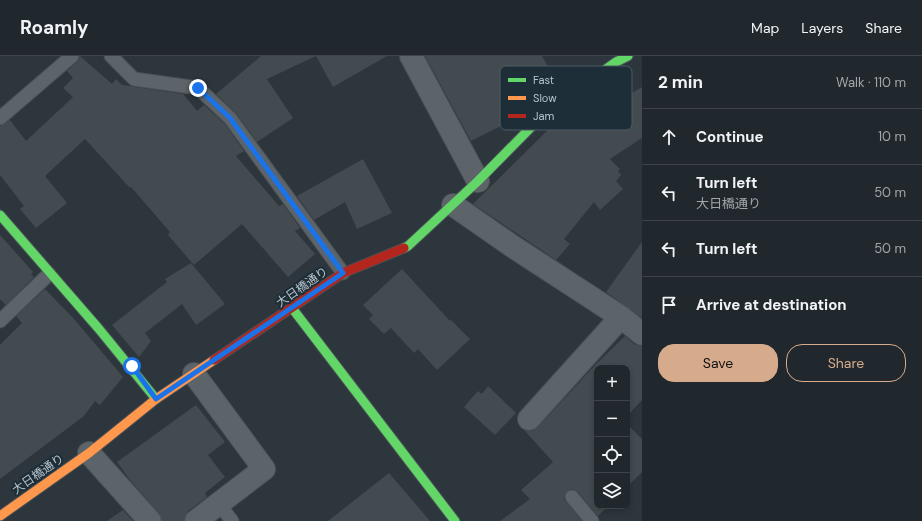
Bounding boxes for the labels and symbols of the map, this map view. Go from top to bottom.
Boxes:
legend [500,66,632,130]
text: Fast [533,73,554,87]
route end [189,79,207,97]
text: Slow [533,91,557,105]
text: Jam [533,109,554,123]
street label: 大日橋通り [273,263,331,311]
route start [123,357,141,375]
street label: 大日橋通り [9,450,67,498]

